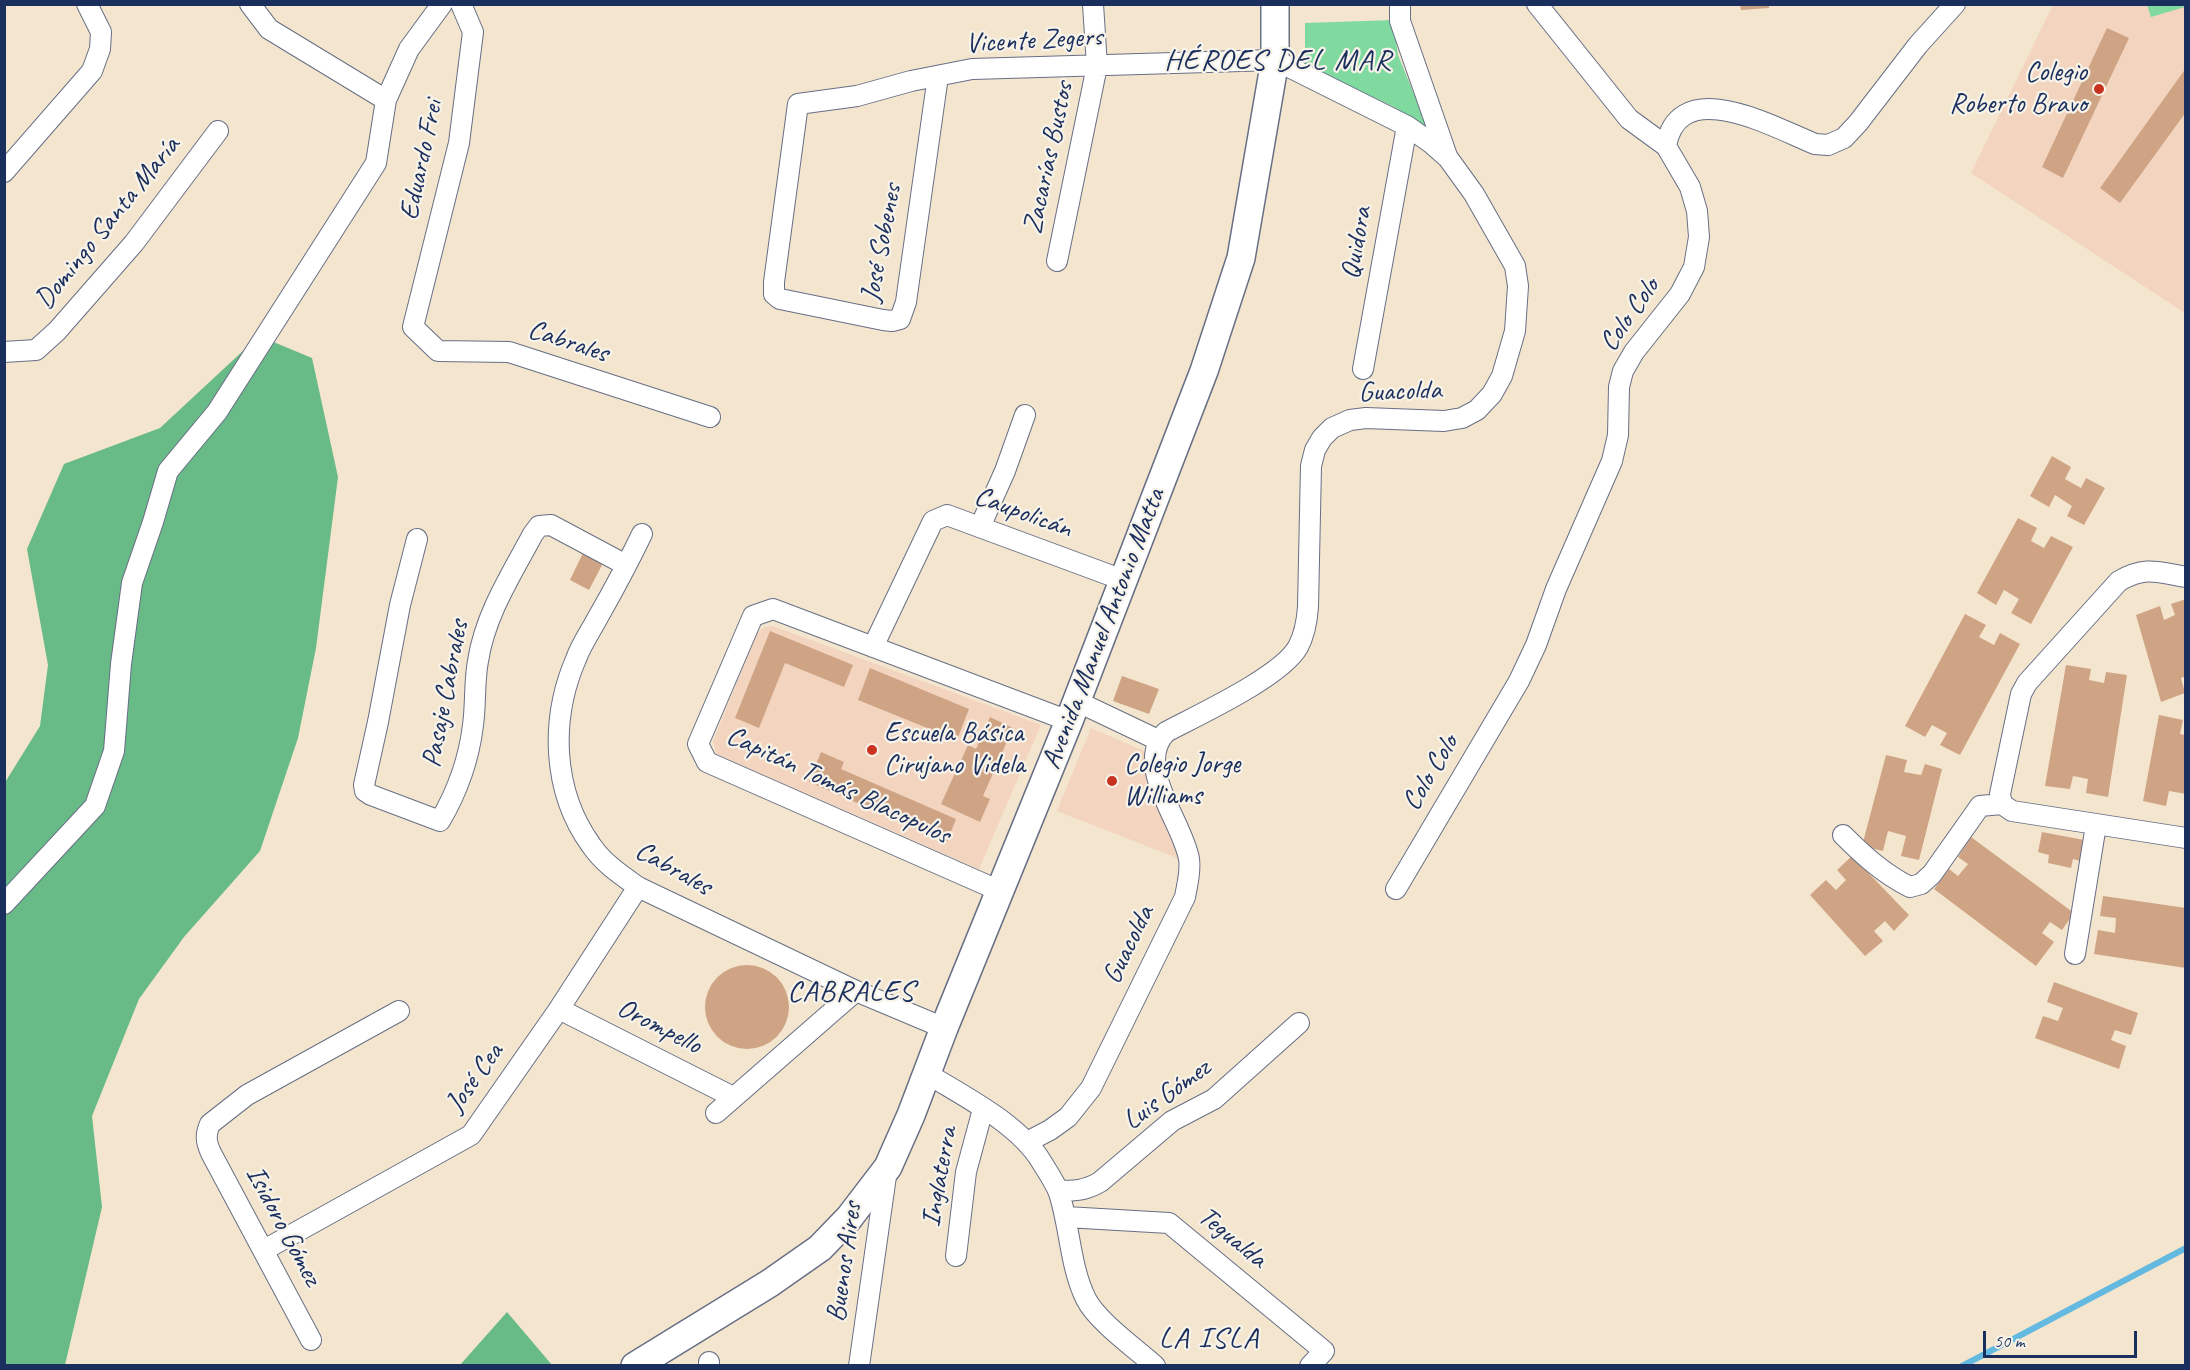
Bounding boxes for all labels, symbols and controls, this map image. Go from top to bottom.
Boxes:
street label: Vicente Zegers [965,21,1103,61]
district label: HÉROES DEL MAR [1165,43,1391,79]
place label: Colegio Roberto Bravo [1949,56,2087,122]
street label: Zacarías Bustos [1017,79,1081,237]
marker: Colegio Roberto Bravo [2092,82,2106,96]
street label: Eduardo Frei [393,97,451,223]
street label: Domingo Santa María [28,130,188,316]
street label: José Sobenes [854,181,910,305]
street label: Quidora [1334,204,1380,282]
street label: Colo Colo [1593,272,1667,358]
street label: Cabrales [524,313,612,371]
street label: Guacolda [1358,374,1442,410]
street label: Caupolicán [970,480,1076,546]
street label: Avenida Manuel Antonio Matta [1035,484,1173,774]
street label: Pasaje Cabrales [415,618,477,770]
place label: Escuela Básica Cirujano Videla [884,717,1025,783]
street label: Capitán Tomás Blacopulos [721,719,955,853]
street label: Colo Colo [1395,729,1467,817]
marker: Escuela Básica Cirujano Videla [865,743,879,757]
place label: Colegio Jorge Williams [1124,748,1240,814]
marker: Colegio Jorge Williams [1105,774,1119,788]
street label: Cabrales [629,834,717,904]
street label: Guacolda [1096,900,1162,990]
district label: CABRALES [788,974,914,1010]
street label: Orompello [611,992,707,1062]
street label: José Cea [439,1037,511,1119]
street label: Luis Gómez [1117,1052,1217,1138]
street label: Inglaterra [915,1125,965,1229]
street label: Isidoro Gómez [238,1161,328,1291]
street label: Buenos Aires [820,1200,870,1324]
street label: Tegualda [1191,1200,1273,1276]
scale bar [1986,1319,2140,1357]
district label: LA ISLA [1159,1321,1259,1357]
text: 50 m [1994,1330,2025,1352]

